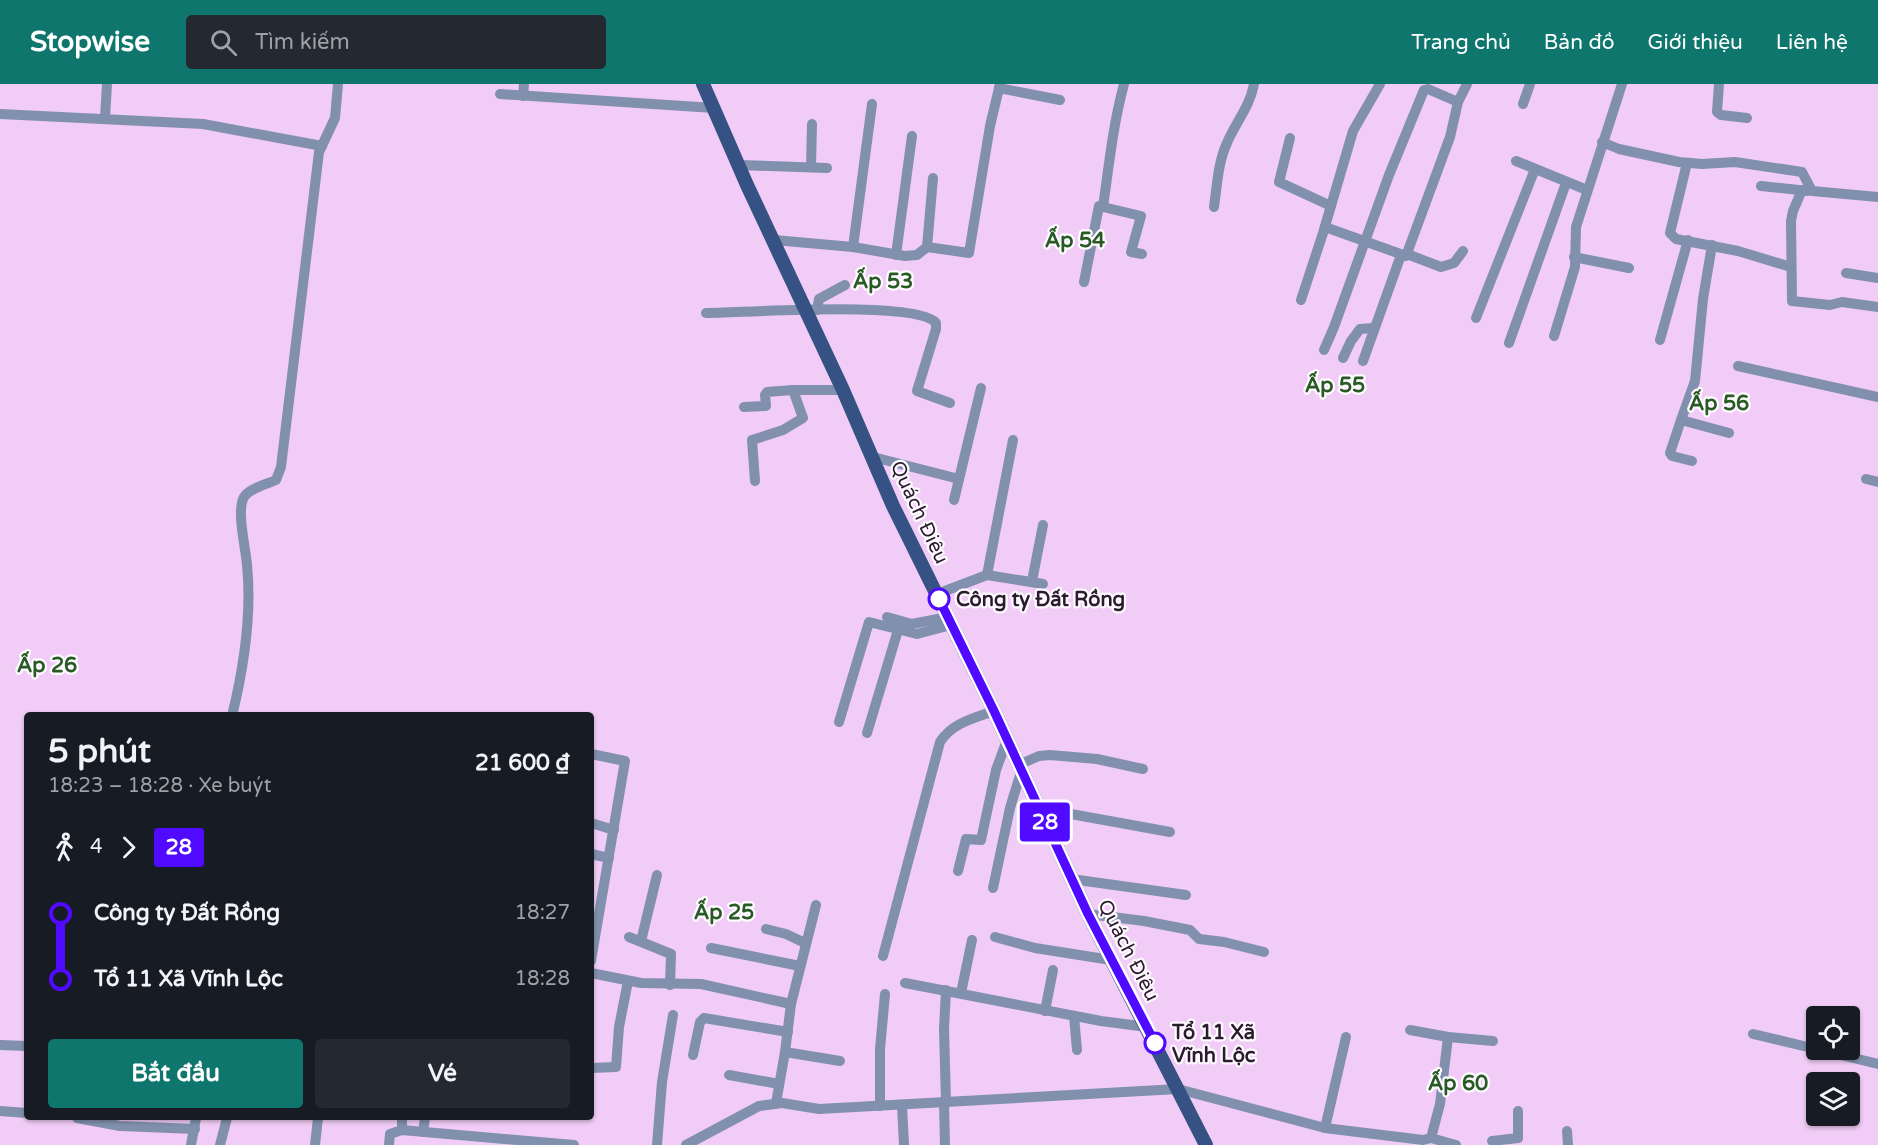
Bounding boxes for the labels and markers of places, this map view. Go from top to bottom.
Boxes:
marker: Công ty Đất Rồng [928,588,950,610]
place label: Công ty Đất Rồng [956,588,1125,612]
place label: Tổ 11 Xã Vĩnh Lộc [1171,1020,1256,1068]
marker: Tổ 11 Xã Vĩnh Lộc [1144,1032,1166,1054]

